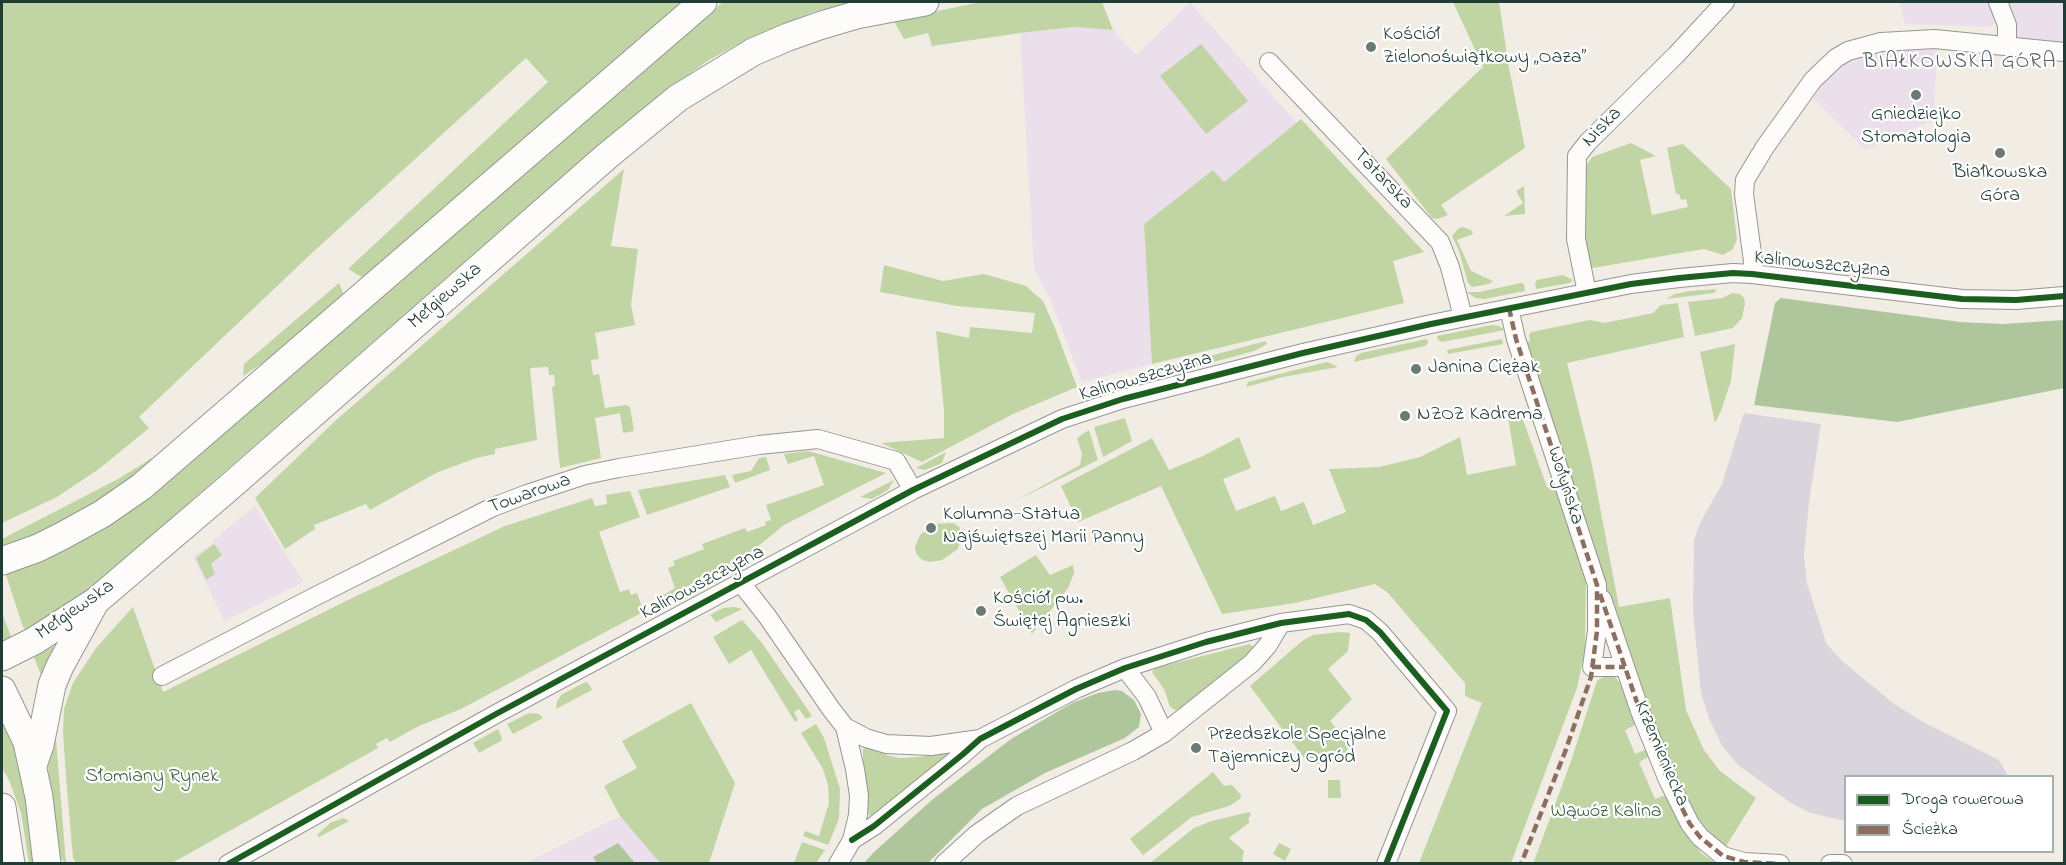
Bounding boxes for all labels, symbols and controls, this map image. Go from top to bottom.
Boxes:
place label: Kościół Zielonoświątkowy „Oaza” [1383,24,1586,71]
marker: Kościół Zielonoświątkowy „Oaza” [1364,40,1378,54]
district label: BIAŁKOWSKA GÓRA [1863,51,2057,77]
marker: Gniedziejko Stomatologia [1909,88,1923,102]
street label: Niska [1578,103,1628,153]
place label: Gniedziejko Stomatologia [1861,104,1971,151]
street label: Tatarska [1347,144,1417,216]
marker: Białkowska Góra [1993,146,2007,160]
place label: Białkowska Góra [1953,162,2047,209]
street label: Kalinowszczyzna [1753,247,1891,285]
street label: Mełgiewska [404,258,488,336]
street label: Kalinowszczyzna [1077,348,1215,408]
place label: Janina Ciężak [1428,357,1539,381]
marker: Janina Ciężak [1409,362,1423,376]
place label: NZOZ Kadrema [1417,404,1543,428]
marker: NZOZ Kadrema [1398,409,1412,423]
street label: Wołyńska [1540,444,1588,528]
street label: Towarowa [486,469,574,521]
place label: Kolumna-Statua Najświętszej Marii Panny [943,504,1144,551]
marker: Kolumna-Statua Najświętszej Marii Panny [924,521,938,535]
street label: Kalinowszczyzna [637,541,769,627]
street label: Mełgiewska [32,575,120,647]
place label: Kościół pw. Świętej Agnieszki [993,588,1131,635]
marker: Kościół pw. Świętej Agnieszki [974,604,988,618]
street label: Krzemieniecka [1627,698,1693,810]
place label: Przedszkole Specjalne Tajemniczy Ogród [1208,724,1386,771]
marker: Przedszkole Specjalne Tajemniczy Ogród [1189,741,1203,755]
park label: Słomiany Rynek [85,766,219,790]
legend [1844,775,2054,853]
text: Droga rowerowa [1902,787,2024,813]
park label: Wąwóz Kalina [1550,801,1662,825]
text: Ścieżka [1902,817,1958,843]

